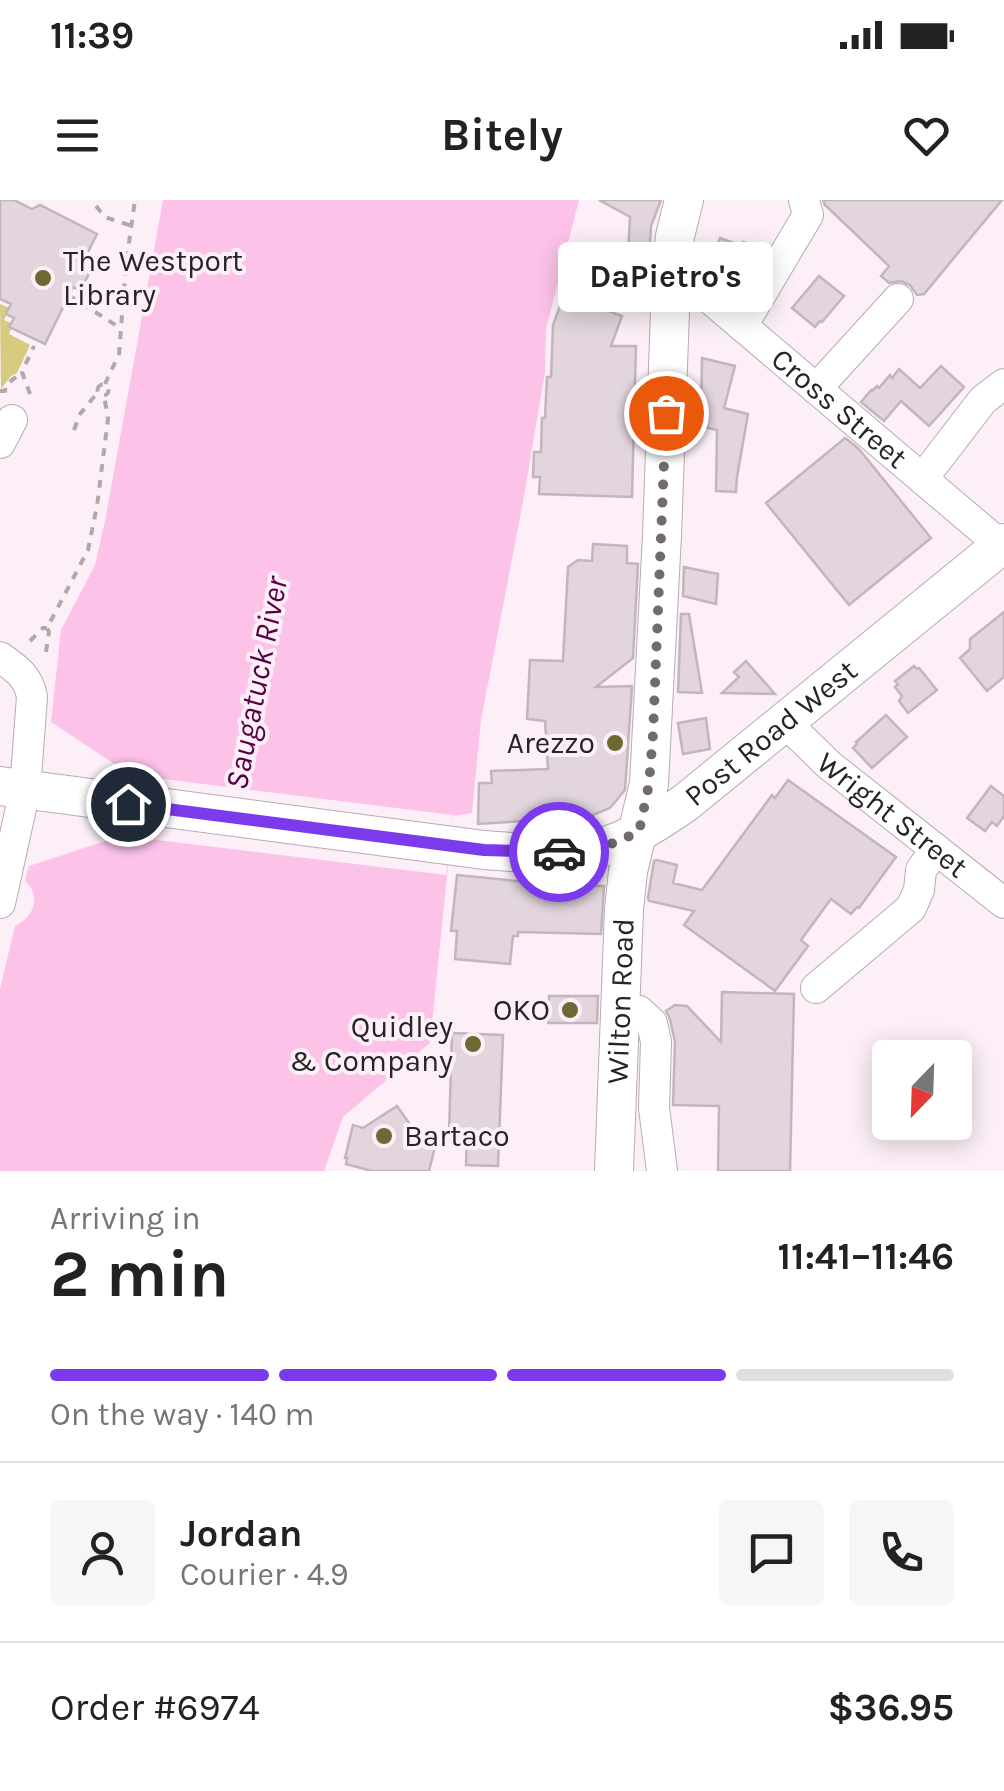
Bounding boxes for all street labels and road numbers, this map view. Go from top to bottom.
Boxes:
street label: Cross Street [764,341,914,476]
street label: Post Road West [677,652,864,814]
street label: Wright Street [810,744,975,885]
street label: Wilton Road [599,917,642,1085]

